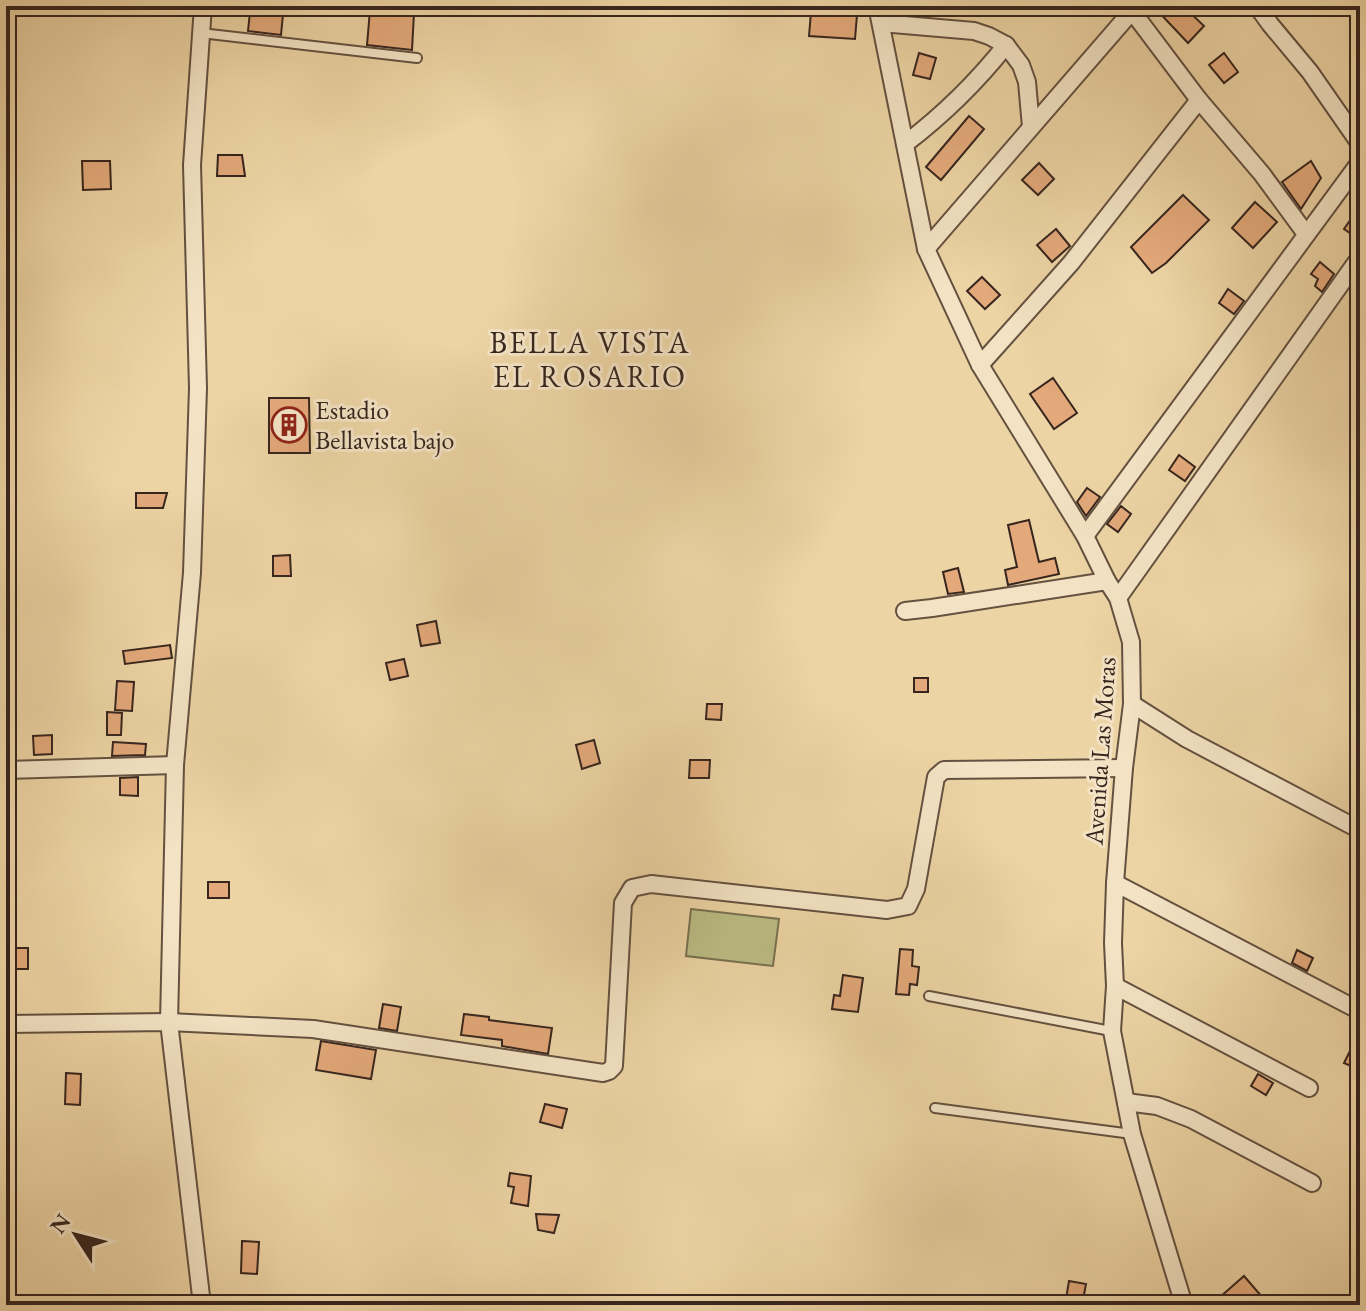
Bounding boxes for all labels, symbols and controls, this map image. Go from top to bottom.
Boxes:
district label: BELLA VISTA EL ROSARIO [490,323,690,396]
place label: Estadio Bellavista bajo [315,393,454,457]
building icon: Estadio Bellavista bajo [270,406,308,444]
street label: Avenida Las Moras [1076,656,1124,847]
north arrow [36,1195,116,1275]
text: N [43,1208,77,1239]

